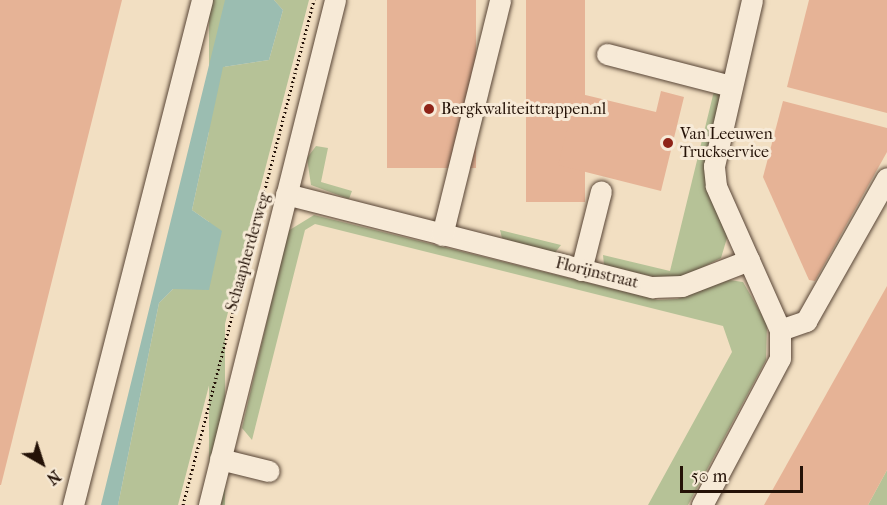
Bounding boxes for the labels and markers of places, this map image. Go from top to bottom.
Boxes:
place label: Bergkwaliteittrappen.nl [441,99,606,119]
marker: Bergkwaliteittrappen.nl [422,102,436,116]
place label: Van Leeuwen Truckservice [680,124,773,162]
marker: Van Leeuwen Truckservice [661,136,675,150]

